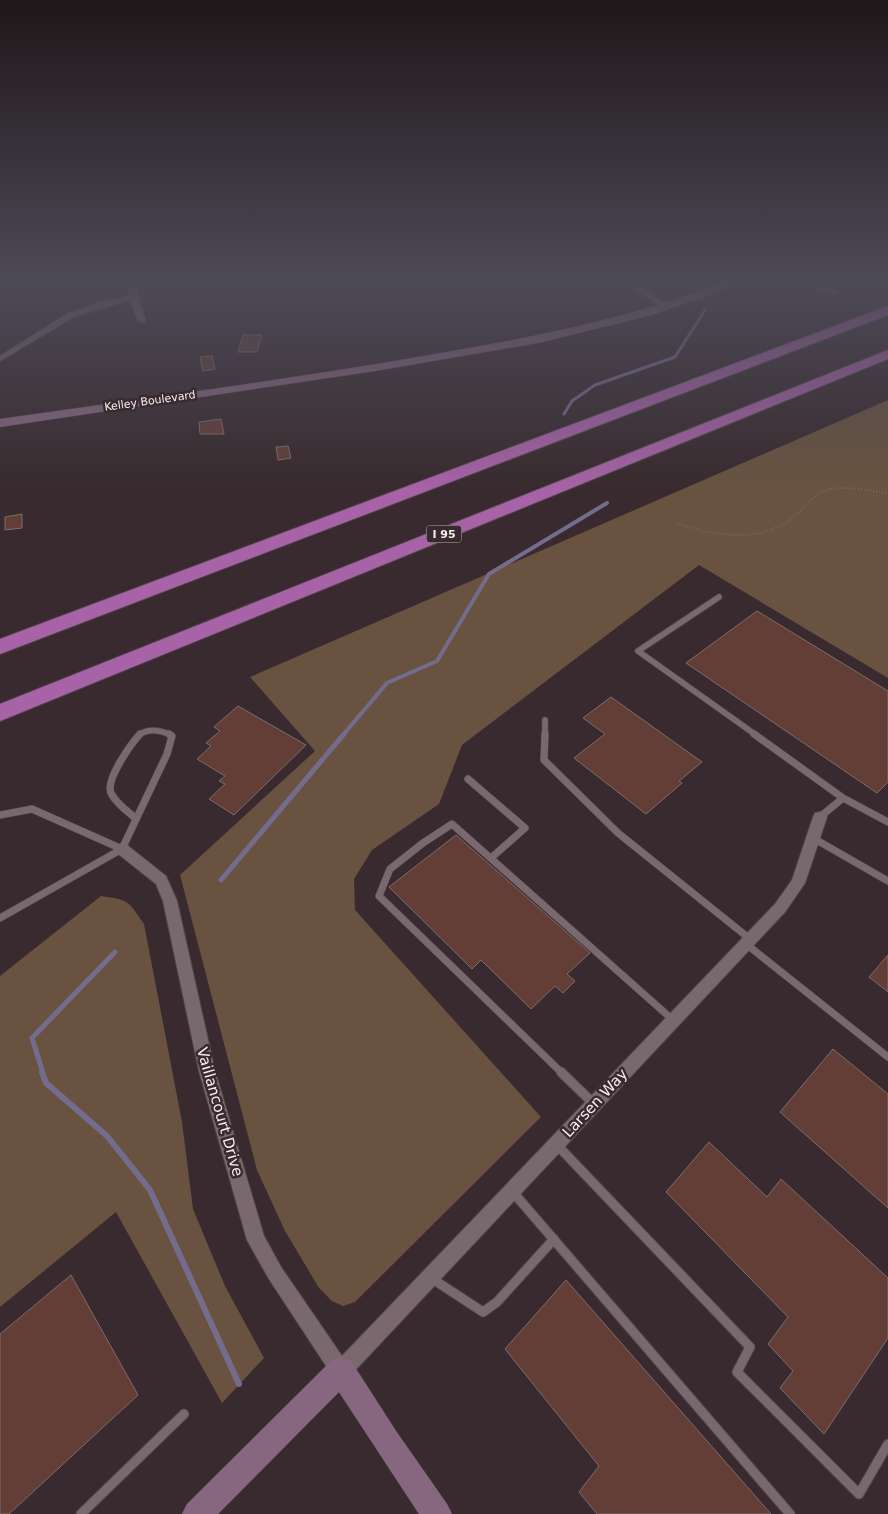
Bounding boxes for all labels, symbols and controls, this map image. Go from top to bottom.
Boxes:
street label: Kelley Boulevard [104,388,196,414]
road number: I 95 [426,526,462,542]
street label: Vaillancourt Drive [193,1045,247,1179]
street label: Larsen Way [559,1065,631,1141]

